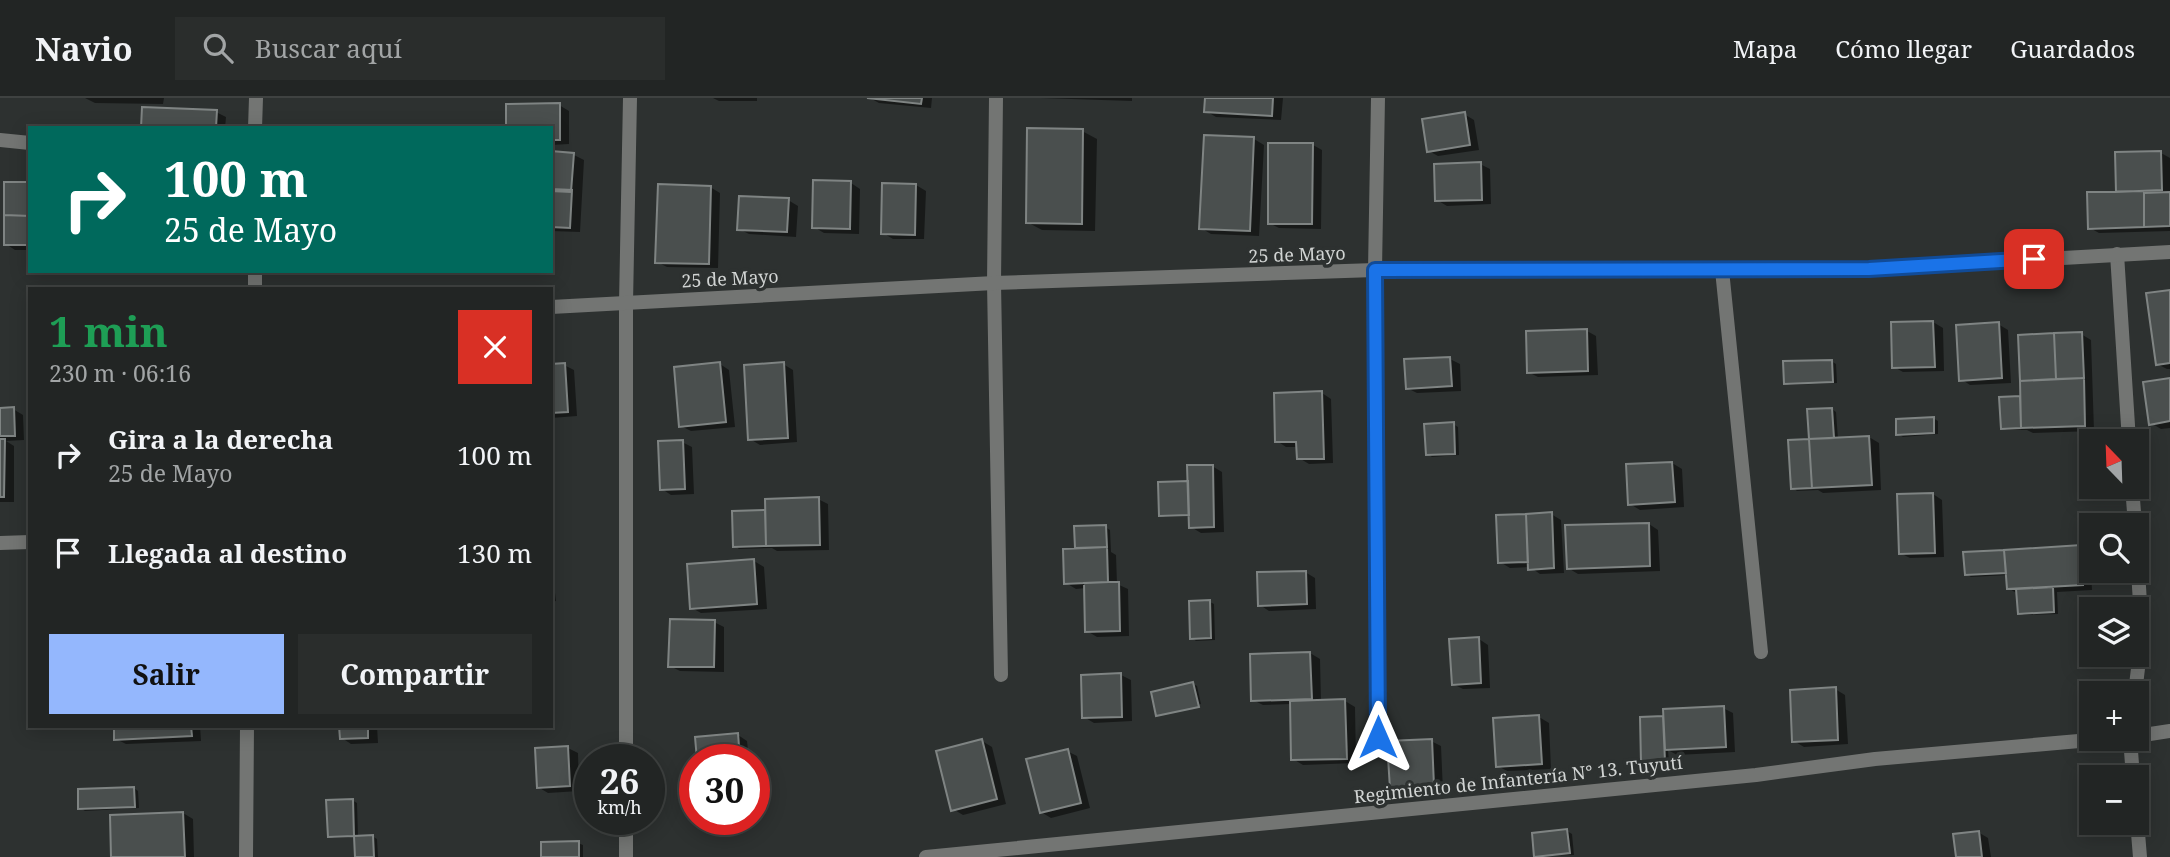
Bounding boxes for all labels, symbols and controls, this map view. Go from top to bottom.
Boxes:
search box [175,17,665,80]
text: Navio [35,26,133,71]
icon: search [199,29,237,67]
text: Buscar aquí [255,30,402,66]
text: Mapa [1733,32,1797,65]
text: Cómo llegar [1835,32,1972,65]
text: Guardados [2010,32,2135,65]
text: 100 m [164,145,308,211]
icon: right [49,154,140,245]
text: 25 de Mayo [164,208,337,251]
pin [2004,229,2064,289]
street label: 25 de Mayo [1248,240,1346,268]
icon: arrive [2015,240,2053,278]
street label: 25 de Mayo [681,263,779,293]
text: 1 min [49,302,168,359]
button: close [458,310,532,384]
text: 230 m · 06:16 [49,357,191,389]
text: Gira a la derecha [108,421,333,457]
north arrow [2079,429,2149,499]
map controls [2079,429,2149,835]
icon: right [49,436,87,474]
text: 100 m [457,437,532,473]
text: 25 de Mayo [108,457,232,489]
button: search [2079,513,2149,583]
icon: arrive [49,534,87,572]
text: Llegada al destino [108,535,347,571]
text: 130 m [457,535,532,571]
button: layers [2079,597,2149,667]
button: Salir [49,634,284,714]
button: Compartir [298,634,532,714]
button: + [2079,681,2149,751]
position arrow [1341,700,1415,774]
speed limit sign: 30 [679,744,770,835]
street label: Regimiento de Infantería N° 13. Tuyutí [1352,750,1684,808]
text: 26 [600,757,639,804]
button: − [2079,765,2149,835]
text: km/h [597,795,642,819]

